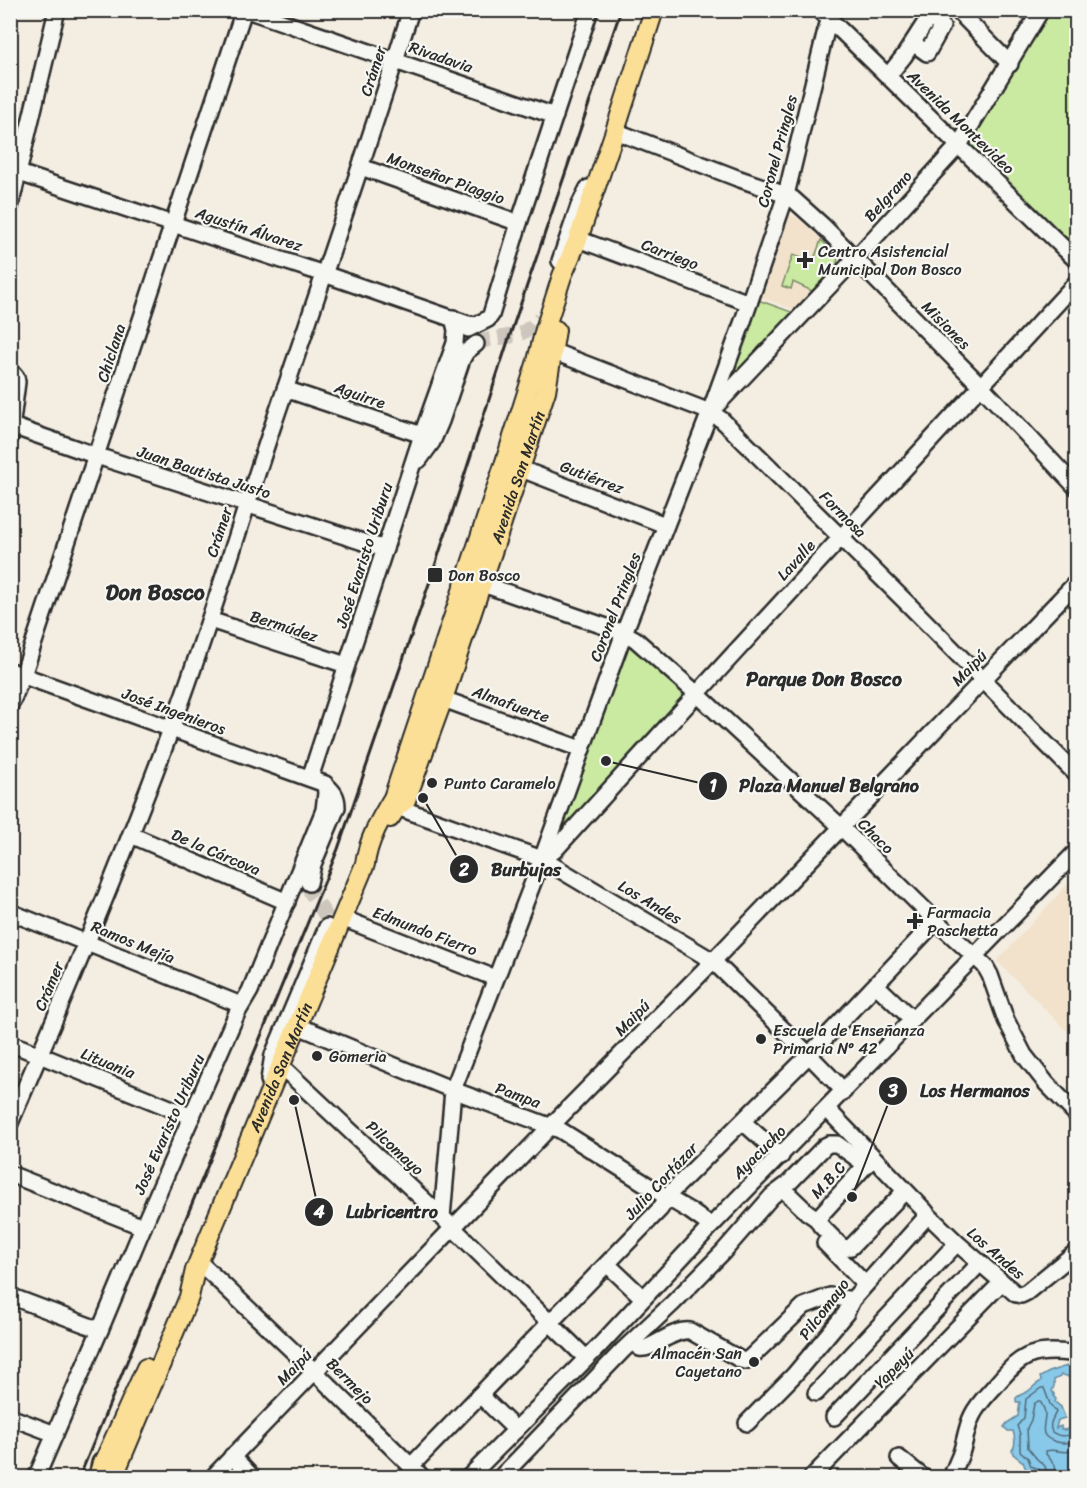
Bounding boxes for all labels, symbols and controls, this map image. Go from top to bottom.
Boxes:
street label: Rivadavia [405,33,478,82]
street label: Crámer [351,41,395,100]
street label: Avenida Montevideo [899,62,1022,182]
street label: Coronel Pringles [748,91,806,210]
street label: Monseñor Piaggio [383,143,509,213]
street label: Belgrano [856,163,920,229]
street label: Agustín Álvarez [191,198,307,260]
street label: Carriego [637,230,703,278]
place label: Centro Asistencial Municipal Don Bosco [818,237,962,284]
marker: Centro Asistencial Municipal Don Bosco [796,251,814,269]
street label: Misiones [914,293,978,357]
street label: Chiclana [88,320,134,386]
street label: Aguirre [330,372,390,417]
street label: Avenida San Martín [481,406,553,548]
street label: Juan Bautista Justo [132,436,275,507]
street label: Gutiérrez [556,452,629,503]
street label: José Evaristo Uriburu [327,478,401,632]
street label: Formosa [812,483,874,545]
street label: Crámer [197,502,241,561]
street label: Lavalle [769,532,823,587]
street label: Coronel Pringles [581,547,649,666]
place label: Don Bosco [448,561,520,590]
marker: Don Bosco [426,566,444,584]
district label: Don Bosco [105,573,205,612]
street label: Bermúdez [246,601,322,651]
street label: Maipú [944,642,994,693]
district label: Parque Don Bosco [746,662,902,697]
street label: Almafuerte [467,676,554,731]
street label: José Ingenieros [117,678,230,743]
callout: Plaza Manuel Belgrano [698,768,931,804]
place label: Punto Caramelo [444,769,556,798]
text: 1 [709,770,717,802]
text: Plaza Manuel Belgrano [739,770,920,802]
marker: Punto Caramelo [425,776,439,790]
street label: Chaco [851,811,901,861]
street label: De la Cárcova [167,820,265,884]
callout: Burbujas [449,851,573,887]
text: 2 [458,854,470,886]
text: Burbujas [491,854,562,886]
street label: Los Andes [612,871,688,933]
street label: Edmundo Fierro [368,898,482,964]
place label: Farmacia Paschetta [927,898,998,945]
street label: Ramos Mejía [87,912,179,972]
marker: Farmacia Paschetta [908,914,922,928]
street label: Crámer [26,955,73,1015]
street label: Maipú [607,992,657,1043]
street label: Avenida San Martín [239,997,320,1137]
place label: Escuela de Enseñanza Primaria Nº 42 [773,1016,925,1063]
marker: Escuela de Enseñanza Primaria Nº 42 [754,1032,768,1046]
street label: Lituania [76,1039,141,1087]
place label: Gomeria [329,1042,387,1071]
street label: José Evaristo Uriburu [125,1049,213,1200]
marker: Gomeria [310,1049,324,1063]
street label: Pampa [491,1073,546,1117]
callout: Los Hermanos [878,1073,1042,1109]
text: 3 [887,1075,898,1107]
text: Los Hermanos [920,1075,1031,1107]
street label: Pilcomayo [359,1113,431,1183]
street label: Ayacucho [724,1118,793,1187]
street label: Julio Cortázar [616,1134,706,1228]
street label: M.B.C [803,1154,853,1206]
callout: Lubricentro [304,1194,450,1230]
text: 4 [312,1196,325,1228]
text: Lubricentro [346,1196,439,1228]
street label: Los Andes [960,1219,1032,1287]
street label: Pilcomayo [791,1272,857,1346]
place label: Almacén San Cayetano [650,1339,742,1386]
street label: Yapeyú [867,1340,922,1396]
street label: Maipú [269,1341,319,1392]
street label: Bermejo [319,1350,381,1412]
marker: Almacén San Cayetano [747,1355,761,1369]

